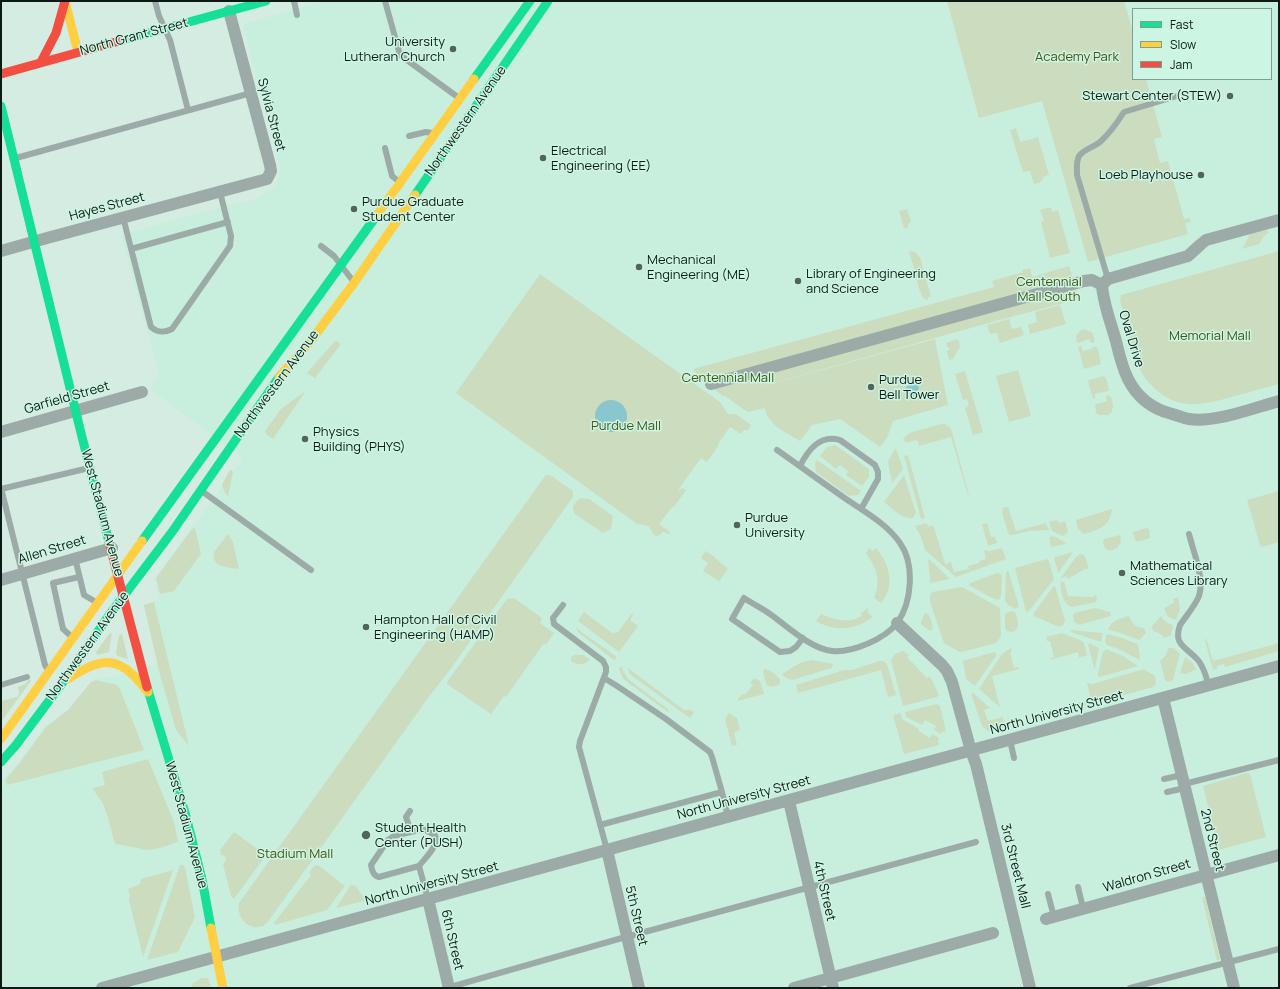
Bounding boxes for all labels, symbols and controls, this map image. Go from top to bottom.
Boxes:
legend [1132,8,1272,80]
street label: North Grant Street [78,15,190,59]
text: Fast [1170,16,1194,33]
place label: University Lutheran Church [344,34,445,65]
text: Slow [1170,36,1196,53]
marker: University Lutheran Church [448,44,458,54]
park label: Academy Park [1035,49,1119,65]
text: Jam [1170,56,1192,73]
street label: Northwestern Avenue [422,63,510,179]
street label: Sylvia Street [254,77,288,153]
place label: Stewart Center (STEW) [1082,88,1222,104]
marker: Stewart Center (STEW) [1225,91,1235,101]
place label: Electrical Engineering (EE) [551,143,651,174]
marker: Electrical Engineering (EE) [538,153,548,163]
place label: Loeb Playhouse [1099,167,1193,183]
marker: Loeb Playhouse [1196,170,1206,180]
street label: Hayes Street [68,189,146,225]
place label: Purdue Graduate Student Center [362,194,464,225]
marker: Purdue Graduate Student Center [349,204,359,214]
place label: Mechanical Engineering (ME) [647,252,751,283]
marker: Mechanical Engineering (ME) [634,262,644,272]
place label: Library of Engineering and Science [806,266,936,297]
park label: Centennial Mall South [1016,274,1082,305]
marker: Library of Engineering and Science [793,276,803,286]
street label: Oval Drive [1115,309,1147,369]
street label: Northwestern Avenue [232,327,322,441]
park label: Memorial Mall [1169,328,1251,344]
park label: Centennial Mall [682,370,774,386]
place label: Purdue Bell Tower [879,372,939,403]
street label: Garfield Street [23,378,111,418]
marker: Purdue Bell Tower [866,382,876,392]
park label: Purdue Mall [591,418,661,434]
place label: Physics Building (PHYS) [313,424,405,455]
marker: Physics Building (PHYS) [300,434,310,444]
street label: West Stadium Avenue [78,448,126,578]
place label: Purdue University [745,510,805,541]
marker: Purdue University [732,520,742,530]
street label: Allen Street [16,532,88,568]
place label: Mathematical Sciences Library [1130,558,1228,589]
marker: Mathematical Sciences Library [1117,568,1127,578]
street label: Northwestern Avenue [43,589,133,703]
place label: Hampton Hall of Civil Engineering (HAMP) [374,612,496,643]
marker: Hampton Hall of Civil Engineering (HAMP) [361,622,371,632]
street label: North University Street [989,688,1125,738]
street label: West Stadium Avenue [162,760,210,890]
street label: North University Street [676,773,812,823]
street label: 2nd Street [1197,807,1227,873]
place label: Student Health Center (PUSH) [375,820,466,851]
street label: 3rd Street Mall [997,822,1033,910]
marker: Student Health Center (PUSH) [360,829,372,841]
park label: Stadium Mall [257,846,333,862]
street label: Waldron Street [1101,856,1193,896]
street label: North University Street [364,859,500,909]
street label: 4th Street [809,859,839,923]
street label: 5th Street [622,884,650,948]
street label: 6th Street [437,908,467,972]

